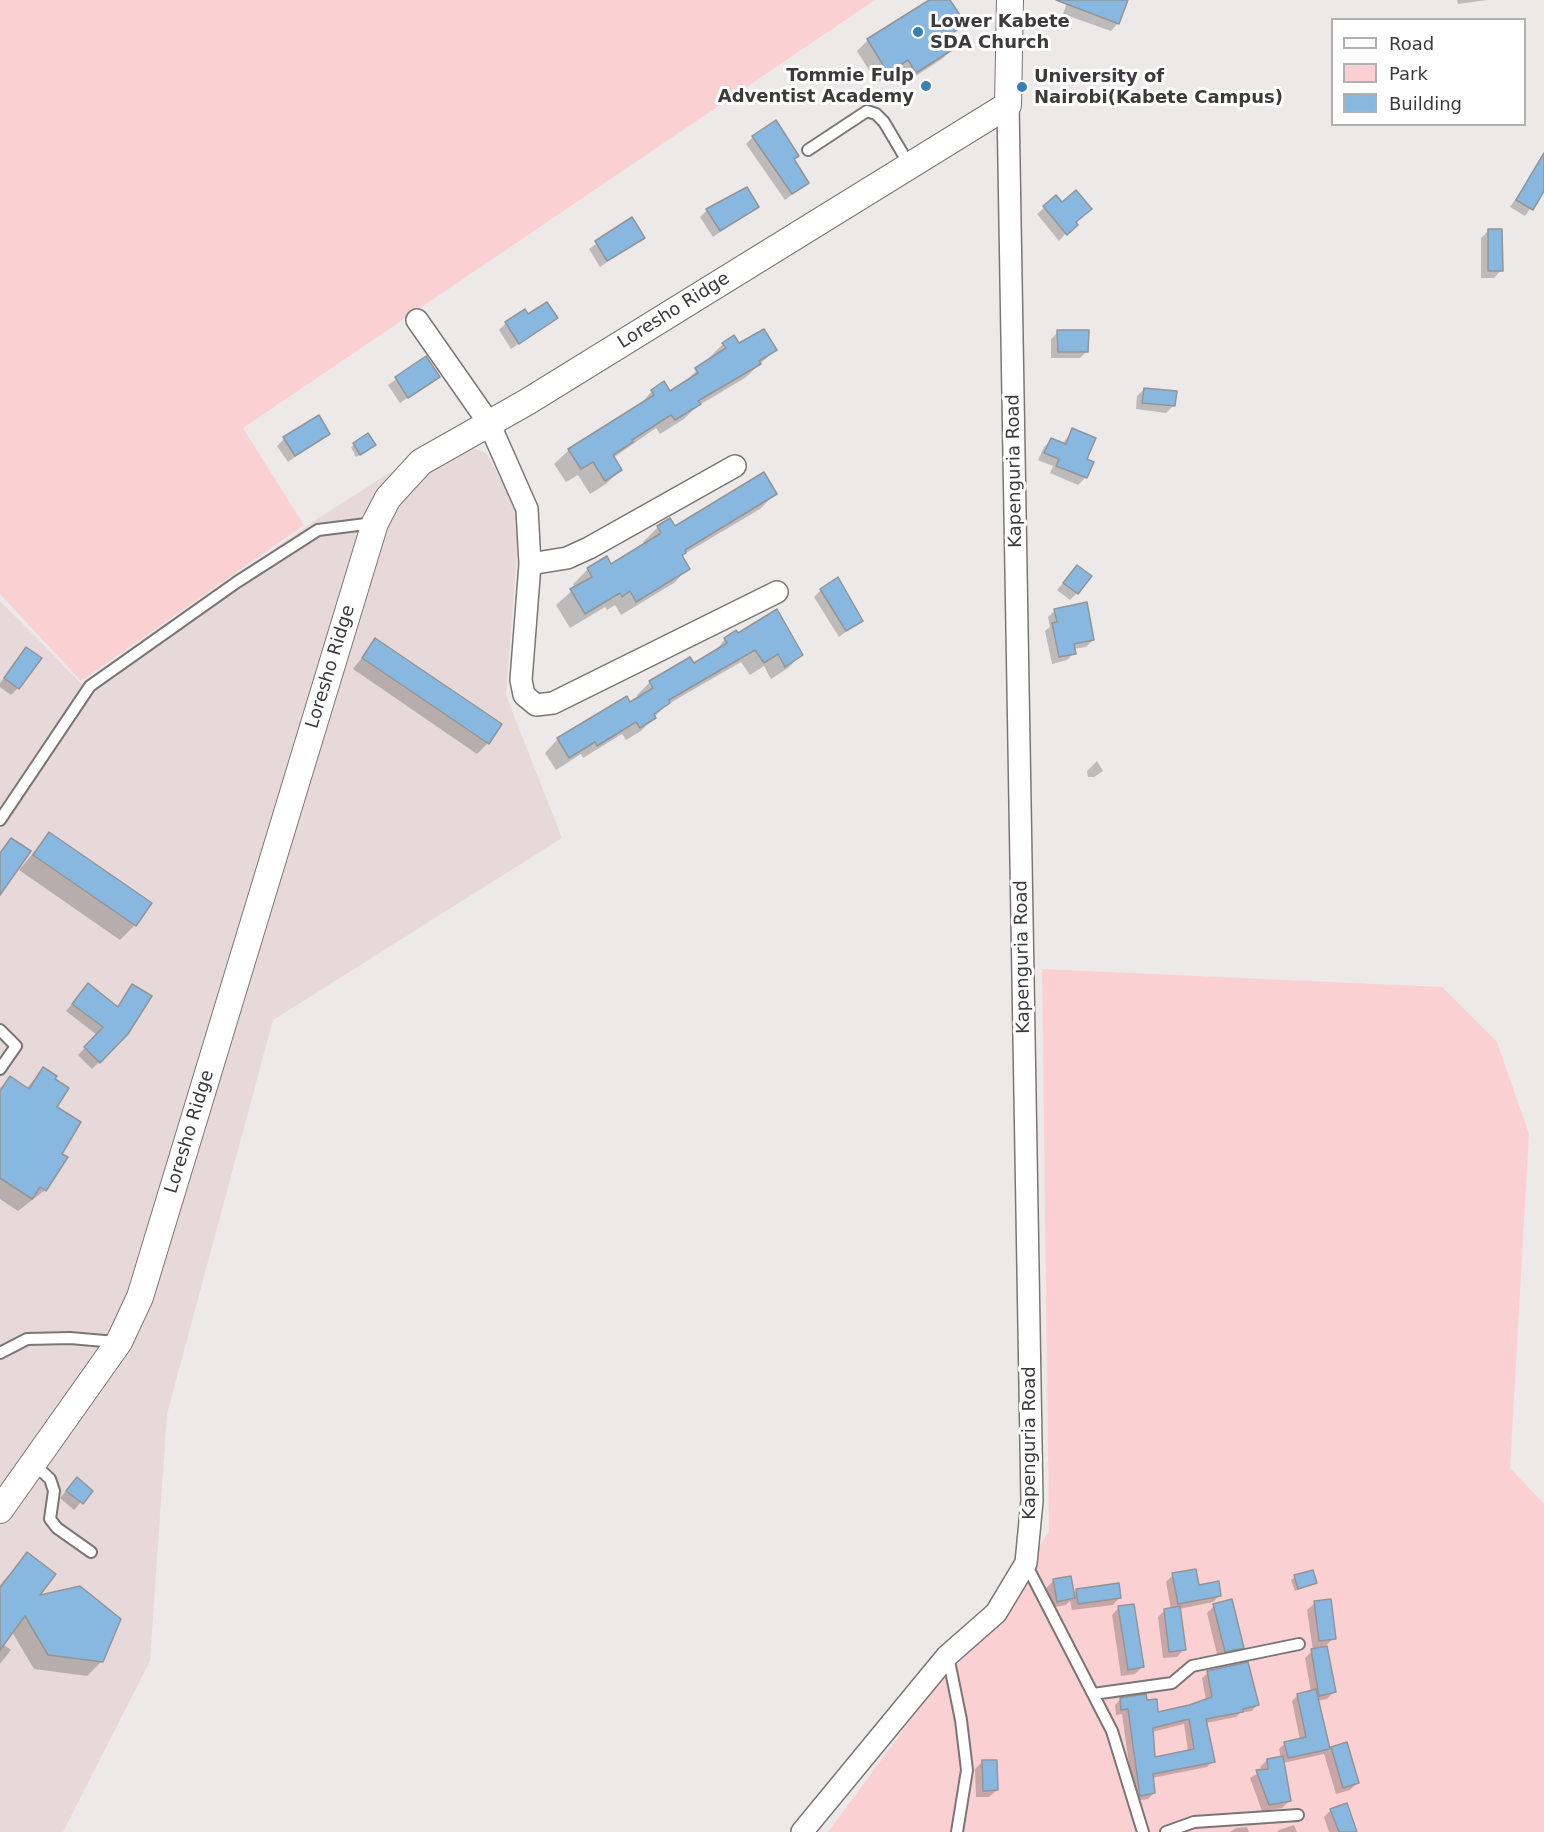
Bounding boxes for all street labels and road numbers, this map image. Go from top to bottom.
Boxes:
street label: Loresho Ridge [614,268,734,354]
street label: Kapenguria Road [1003,394,1027,548]
street label: Loresho Ridge [302,603,360,731]
street label: Kapenguria Road [1011,880,1035,1034]
street label: Loresho Ridge [161,1068,219,1196]
street label: Kapenguria Road [1019,1366,1041,1520]

